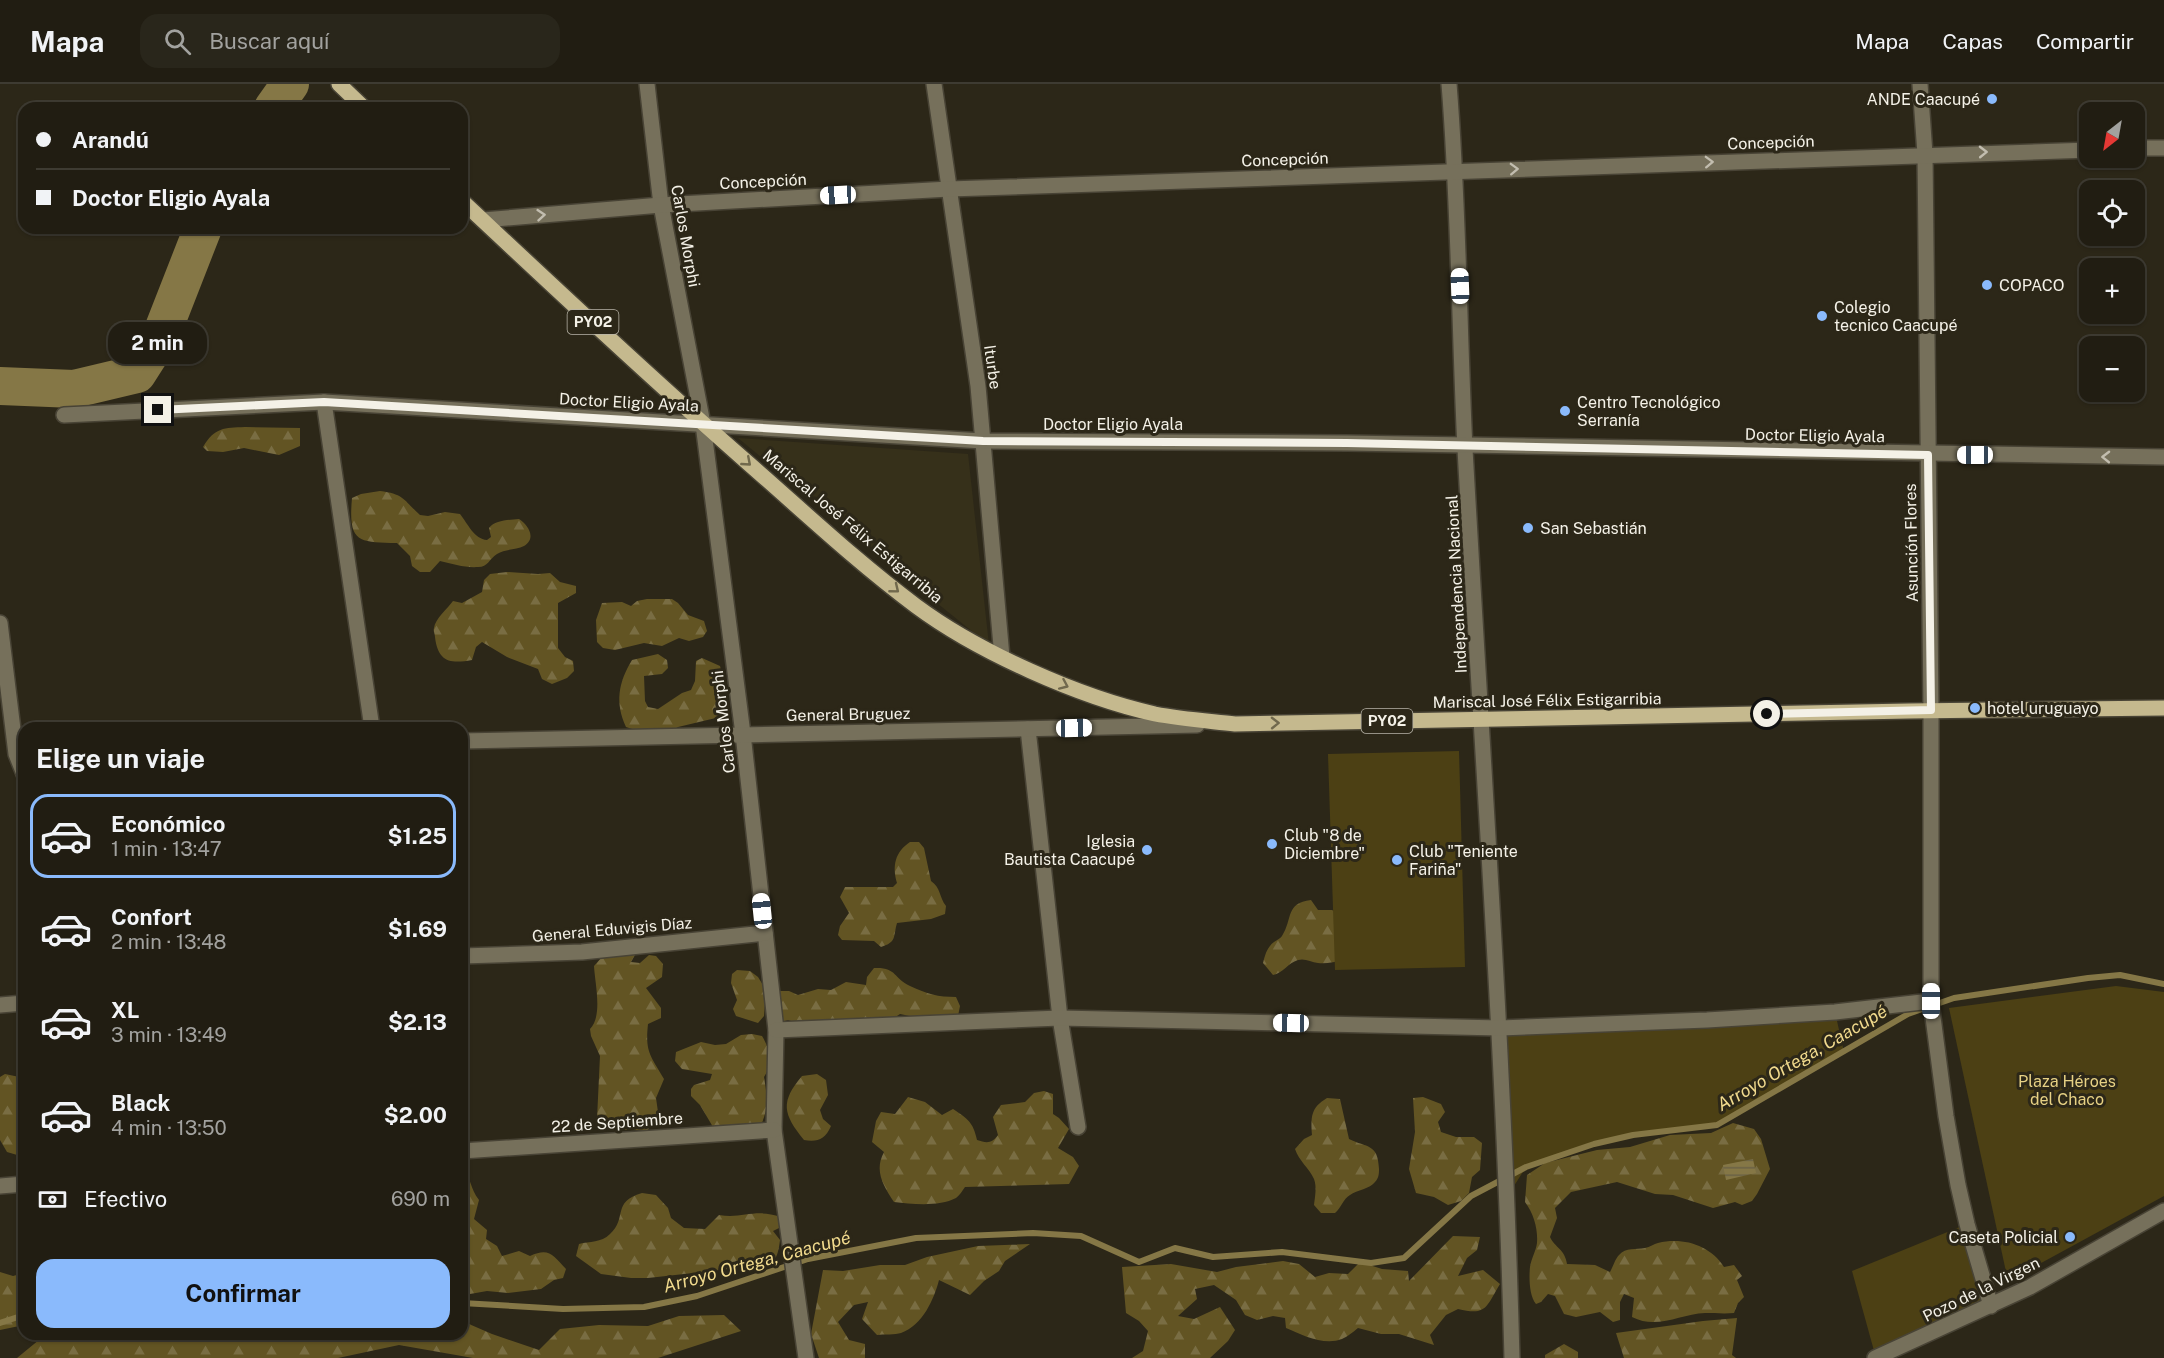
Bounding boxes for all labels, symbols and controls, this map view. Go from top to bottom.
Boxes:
search box [140,14,560,68]
text: Mapa [30,25,104,58]
icon: search [161,25,194,58]
text: Buscar aquí [209,28,329,54]
text: Mapa [1855,29,1909,54]
text: Capas [1942,29,2003,54]
text: Compartir [2036,29,2134,54]
place label: ANDE Caacupé [1866,90,1980,109]
marker: ANDE Caacupé [1985,92,1999,106]
north arrow [2079,102,2145,168]
map controls [2079,102,2145,402]
text: Arandú [72,127,149,153]
street label: Concepción [1727,131,1815,154]
one-way arrow [1979,146,1988,159]
street label: Concepción [1241,148,1329,171]
one-way arrow [1705,156,1714,168]
one-way arrow [1510,163,1519,176]
street label: Concepción [719,170,807,193]
button: locate [2079,180,2145,246]
street label: Carlos Morphi [667,183,704,289]
text: Doctor Eligio Ayala [72,185,270,211]
car [820,185,856,205]
one-way arrow [536,209,546,222]
button: + [2079,258,2145,324]
car [1450,268,1470,304]
place label: COPACO [1999,276,2065,295]
marker: COPACO [1980,278,1994,292]
place label: Colegio tecnico Caacupé [1834,298,1958,335]
marker: Colegio tecnico Caacupé [1815,309,1829,323]
road number: PY02 [568,310,618,334]
callout: 2 min [108,323,207,365]
text: 2 min [131,331,184,355]
button: − [2079,336,2145,402]
street label: Iturbe [980,344,1005,391]
street label: Doctor Eligio Ayala [559,389,699,416]
place label: Centro Tecnológico Serranía [1577,393,1721,430]
route end [144,396,171,423]
marker: Centro Tecnológico Serranía [1558,404,1572,418]
street label: Doctor Eligio Ayala [1043,415,1183,434]
street label: Doctor Eligio Ayala [1745,425,1885,446]
street label: Mariscal José Félix Estigarribia [759,446,946,607]
car [1957,446,1993,464]
one-way arrow [2101,451,2110,463]
one-way arrow [740,455,751,466]
street label: Asunción Flores [1901,483,1922,603]
street label: Independencia Nacional [1442,494,1471,674]
place label: San Sebastián [1540,519,1647,538]
marker: San Sebastián [1521,521,1535,535]
one-way arrow [889,582,900,593]
street label: Carlos Morphi [708,669,739,774]
one-way arrow [1058,678,1069,690]
street label: Mariscal José Félix Estigarribia [1432,689,1662,712]
place label: hotel uruguayo [1987,699,2099,718]
route start [1753,700,1780,727]
marker: hotel uruguayo [1968,701,1982,715]
street label: General Bruguez [786,704,911,725]
road number: PY02 [1362,709,1412,733]
one-way arrow [1271,717,1280,729]
car [1056,719,1092,737]
text: Elige un viaje [36,742,205,774]
icon: car [39,809,93,863]
text: Económico [111,811,226,837]
text: $1.25 [387,823,447,849]
place label: Club "8 de Diciembre" [1284,826,1365,863]
place label: Iglesia Bautista Caacupé [1004,832,1135,869]
text: 1 min · 13:47 [111,837,222,861]
marker: Club "8 de Diciembre" [1265,837,1279,851]
place label: Club "Teniente Fariña" [1409,842,1518,879]
marker: Iglesia Bautista Caacupé [1140,843,1154,857]
marker: Club "Teniente Fariña" [1390,853,1404,867]
car [751,892,773,930]
icon: car [39,902,93,956]
text: Confort [111,904,192,930]
street label: General Eduvigis Díaz [531,913,693,946]
text: $1.69 [388,916,447,942]
text: 2 min · 13:48 [111,930,227,954]
car [1922,983,1940,1019]
icon: car [39,995,93,1049]
text: XL [111,997,139,1023]
water label: Arroyo Ortega, Caacupé [1713,1000,1891,1115]
text: $2.13 [388,1009,447,1035]
car [1273,1014,1309,1032]
text: 3 min · 13:49 [111,1023,227,1047]
park label: Plaza Héroes del Chaco [2018,1072,2116,1109]
icon: car [39,1088,93,1142]
text: Black [111,1090,170,1116]
text: $2.00 [384,1102,447,1128]
street label: 22 de Septiembre [551,1108,683,1137]
text: 4 min · 13:50 [111,1116,227,1140]
icon: cash [36,1183,69,1216]
text: Efectivo [84,1186,167,1212]
text: 690 m [391,1187,450,1211]
water label: Arroyo Ortega, Caacupé [661,1226,853,1297]
place label: Caseta Policial [1949,1228,2058,1247]
marker: Caseta Policial [2063,1230,2077,1244]
street label: Pozo de la Virgen [1920,1253,2043,1326]
button: Confirmar [36,1259,450,1328]

